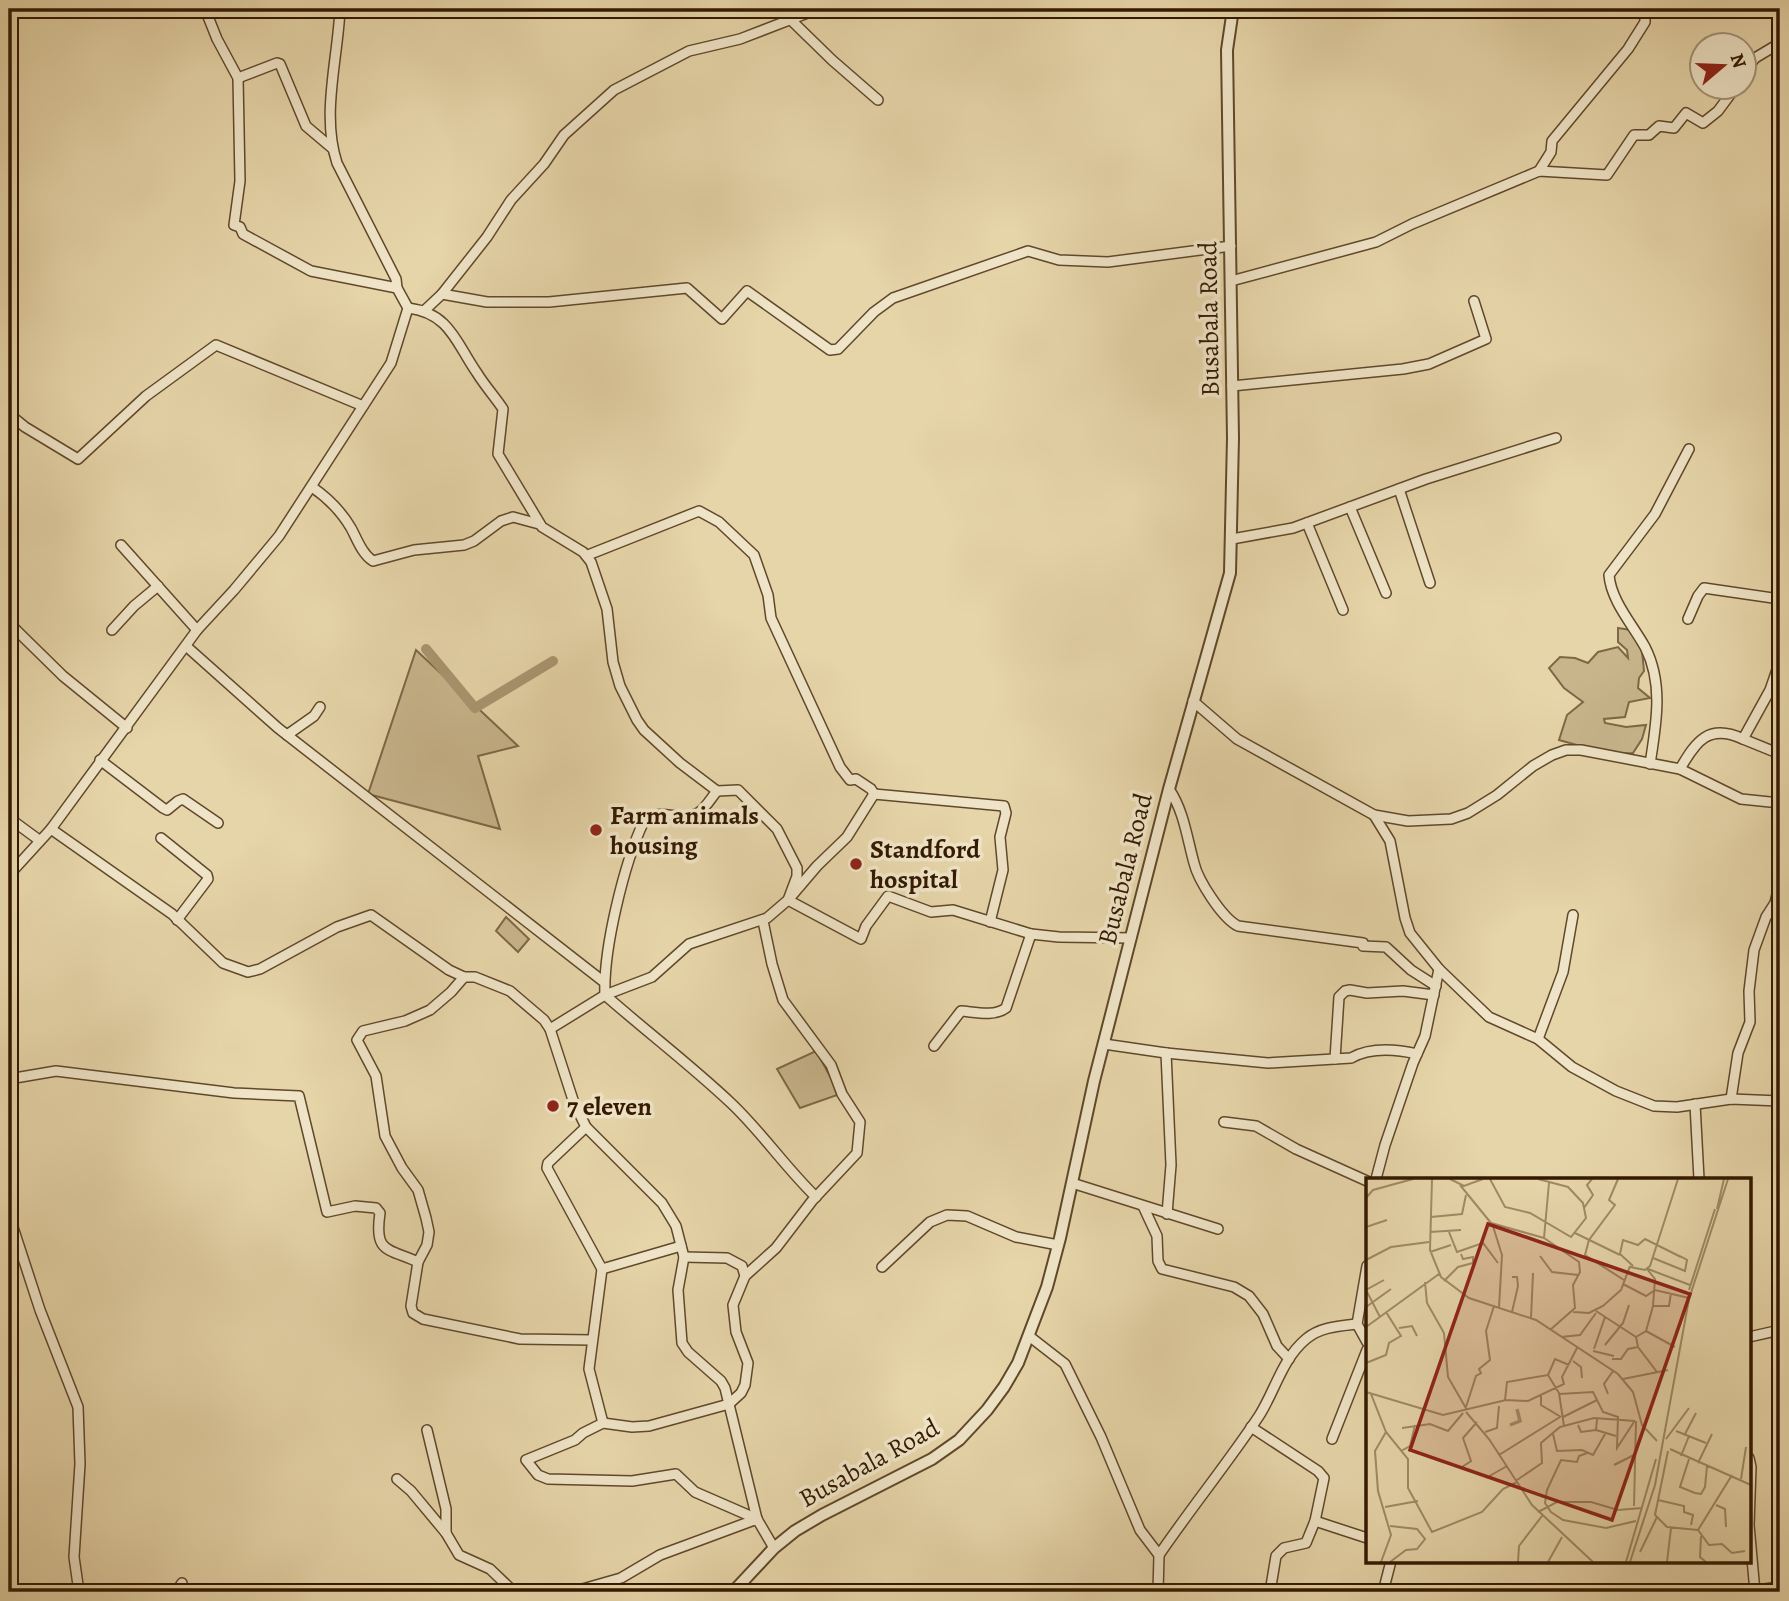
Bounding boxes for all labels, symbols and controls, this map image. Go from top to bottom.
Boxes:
north arrow [1688,32,1758,102]
text: N [1724,50,1753,72]
street label: Busabala Road [1190,241,1228,397]
street label: Busabala Road [1089,789,1161,949]
place label: Farm animals housing [610,798,759,863]
marker: Farm animals housing [588,822,604,838]
place label: Standford hospital [870,832,981,897]
marker: Standford hospital [848,856,864,872]
place label: 7 eleven [567,1089,652,1124]
marker: 7 eleven [545,1098,561,1114]
inset map [1366,1178,1750,1562]
street label: Busabala Road [793,1410,945,1516]

